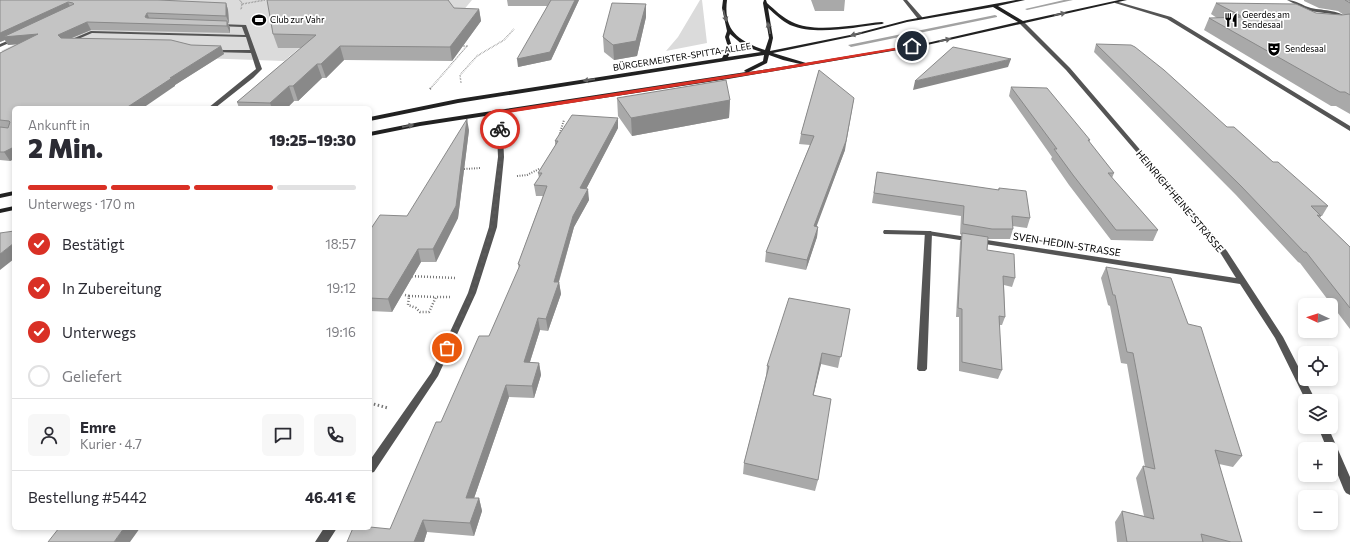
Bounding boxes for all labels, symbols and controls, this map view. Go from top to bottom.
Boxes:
one-way arrow [723,9,729,22]
place label: Geerdes am Sendesaal [1242,9,1290,30]
one-way arrow [1054,10,1066,16]
sports icon: Club zur Vahr [251,12,267,28]
restaurant icon: Geerdes am Sendesaal [1223,12,1239,28]
place label: Club zur Vahr [270,14,325,25]
one-way arrow [765,22,771,34]
pin [895,29,929,63]
one-way arrow [849,32,862,38]
icon: home [901,35,923,57]
one-way arrow [939,36,951,42]
street label: BÜRGERMEISTER-SPITTA-ALLEE [612,40,752,73]
theatre icon: Sendesaal [1266,41,1282,57]
place label: Sendesaal [1285,43,1326,54]
one-way arrow [583,77,595,83]
courier [480,109,520,149]
text: Ankunft in [28,117,90,133]
icon: bike [489,118,511,140]
one-way arrow [402,123,414,129]
text: 19:25–19:30 [269,131,356,149]
text: 2 Min. [28,132,103,163]
street label: HEINRICH-HEINE-STRASSE [1134,148,1226,254]
text: Unterwegs · 170 m [28,196,135,212]
street label: SVEN-HEDIN-STRASSE [1012,230,1122,258]
icon: check [28,233,50,255]
text: Bestätigt [62,235,125,253]
text: 18:57 [325,236,356,252]
icon: check [28,277,50,299]
text: In Zubereitung [62,279,162,297]
text: 19:12 [327,280,356,296]
north arrow [1298,298,1338,338]
map controls [1298,298,1338,530]
icon: check [28,321,50,343]
text: Unterwegs [62,323,136,341]
text: 19:16 [326,324,356,340]
pin [430,331,464,365]
icon: bag [436,337,458,359]
button: locate [1298,346,1338,386]
text: Geliefert [62,367,122,385]
button: layers [1298,394,1338,434]
button: person [28,414,70,456]
button: chat [262,414,304,456]
button: phone [314,414,356,456]
text: Emre [80,418,116,436]
text: Kurier · 4.7 [80,436,142,452]
button: + [1298,442,1338,482]
text: Bestellung #5442 [28,488,147,506]
text: 46.41 € [305,488,356,506]
button: − [1298,490,1338,530]

